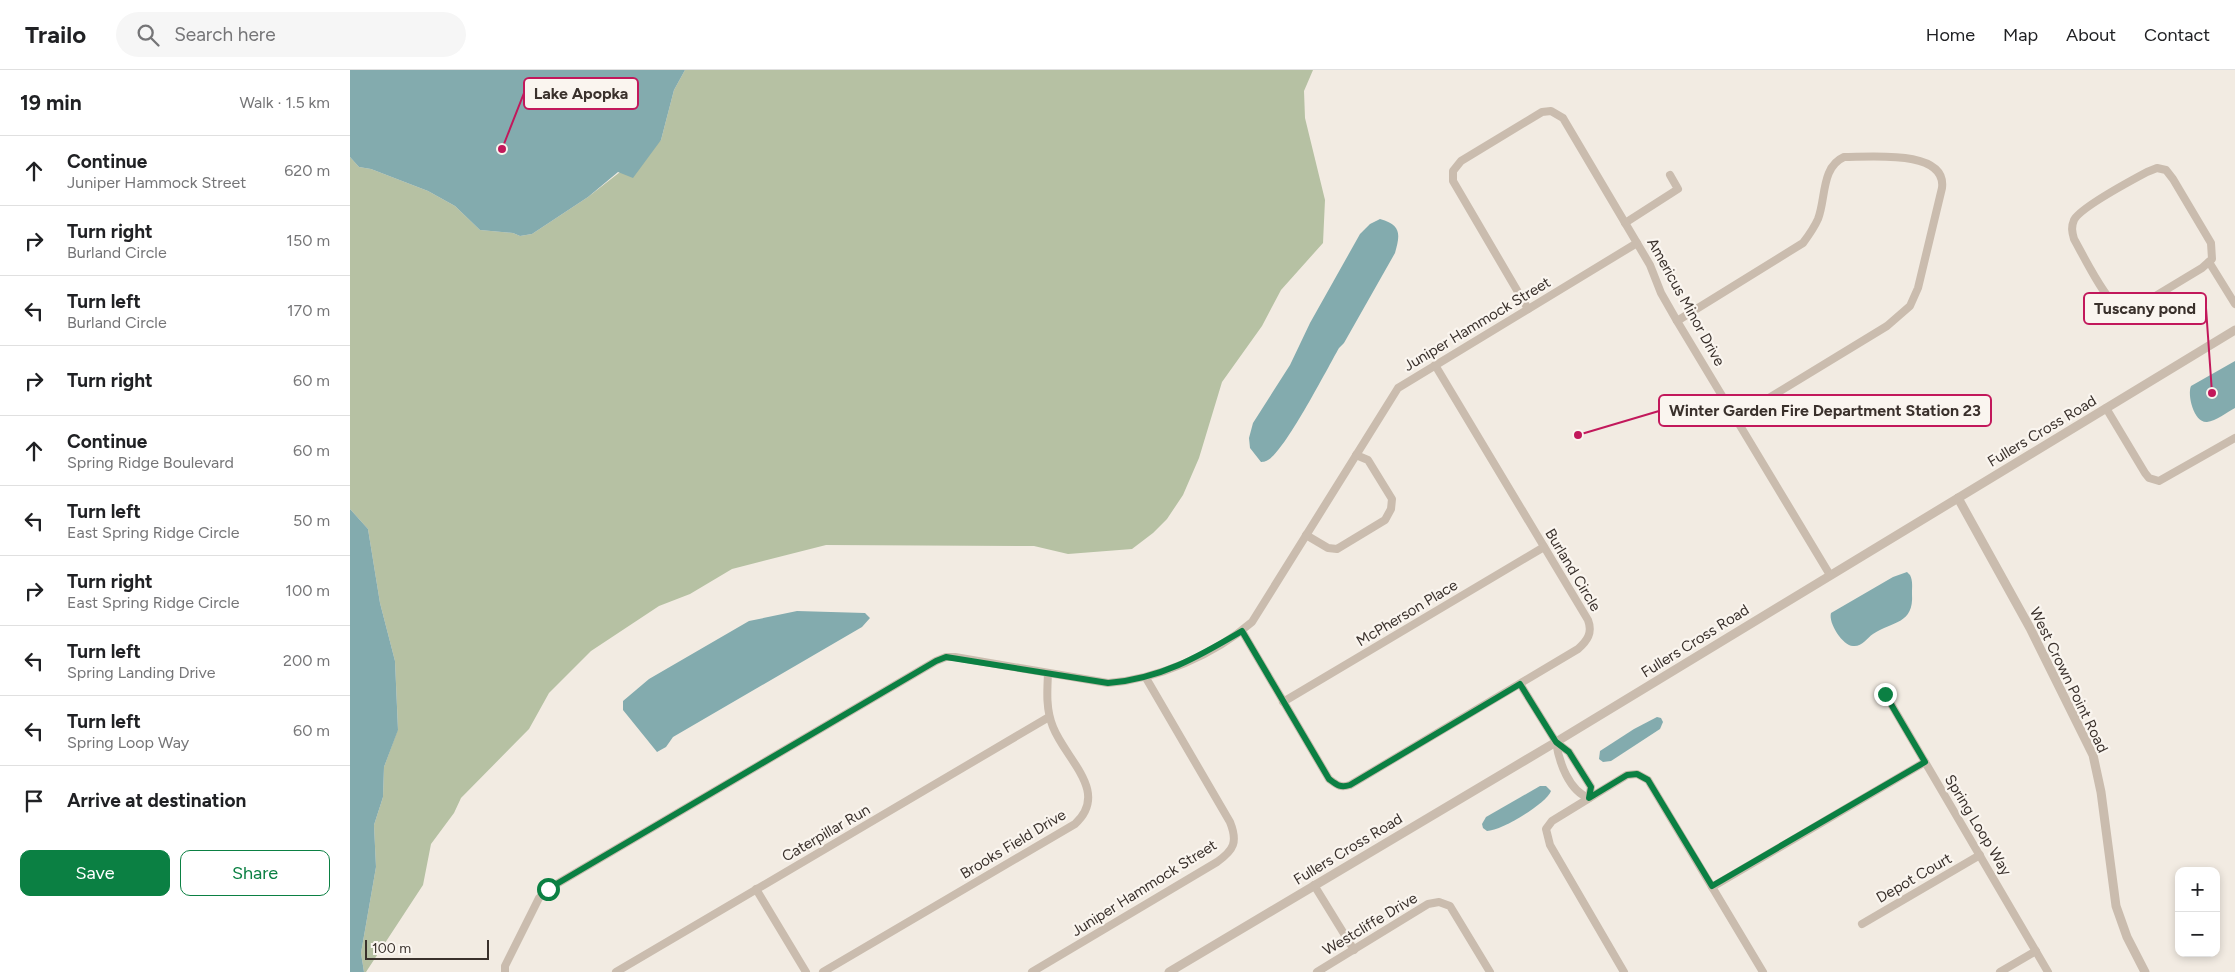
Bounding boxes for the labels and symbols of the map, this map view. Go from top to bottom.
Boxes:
callout: Lake Apopka [524,78,638,109]
text: Lake Apopka [534,84,628,103]
street label: Americus Minor Drive [1643,235,1729,369]
street label: Juniper Hammock Street [1400,273,1554,375]
callout: Tuscany pond [2084,293,2206,324]
text: Tuscany pond [2094,299,2196,318]
street label: Fullers Cross Road [1984,391,2100,471]
callout: Winter Garden Fire Department Station 23 [1659,395,1991,426]
text: Winter Garden Fire Department Station 23 [1669,401,1981,420]
street label: Burland Circle [1541,525,1605,615]
street label: McPherson Place [1353,576,1461,650]
street label: Fullers Cross Road [1638,601,1752,681]
street label: West Crown Point Road [2026,604,2112,756]
route end [1874,683,1897,706]
street label: Spring Loop Way [1941,771,2015,879]
street label: Caterpillar Run [779,800,873,866]
street label: Brooks Field Drive [957,805,1069,883]
street label: Fullers Cross Road [1290,809,1406,889]
street label: Juniper Hammock Street [1068,836,1220,940]
street label: Depot Court [1873,849,1955,907]
route start [537,878,560,901]
street label: Westcliffe Drive [1319,889,1421,959]
scale bar [365,937,489,960]

